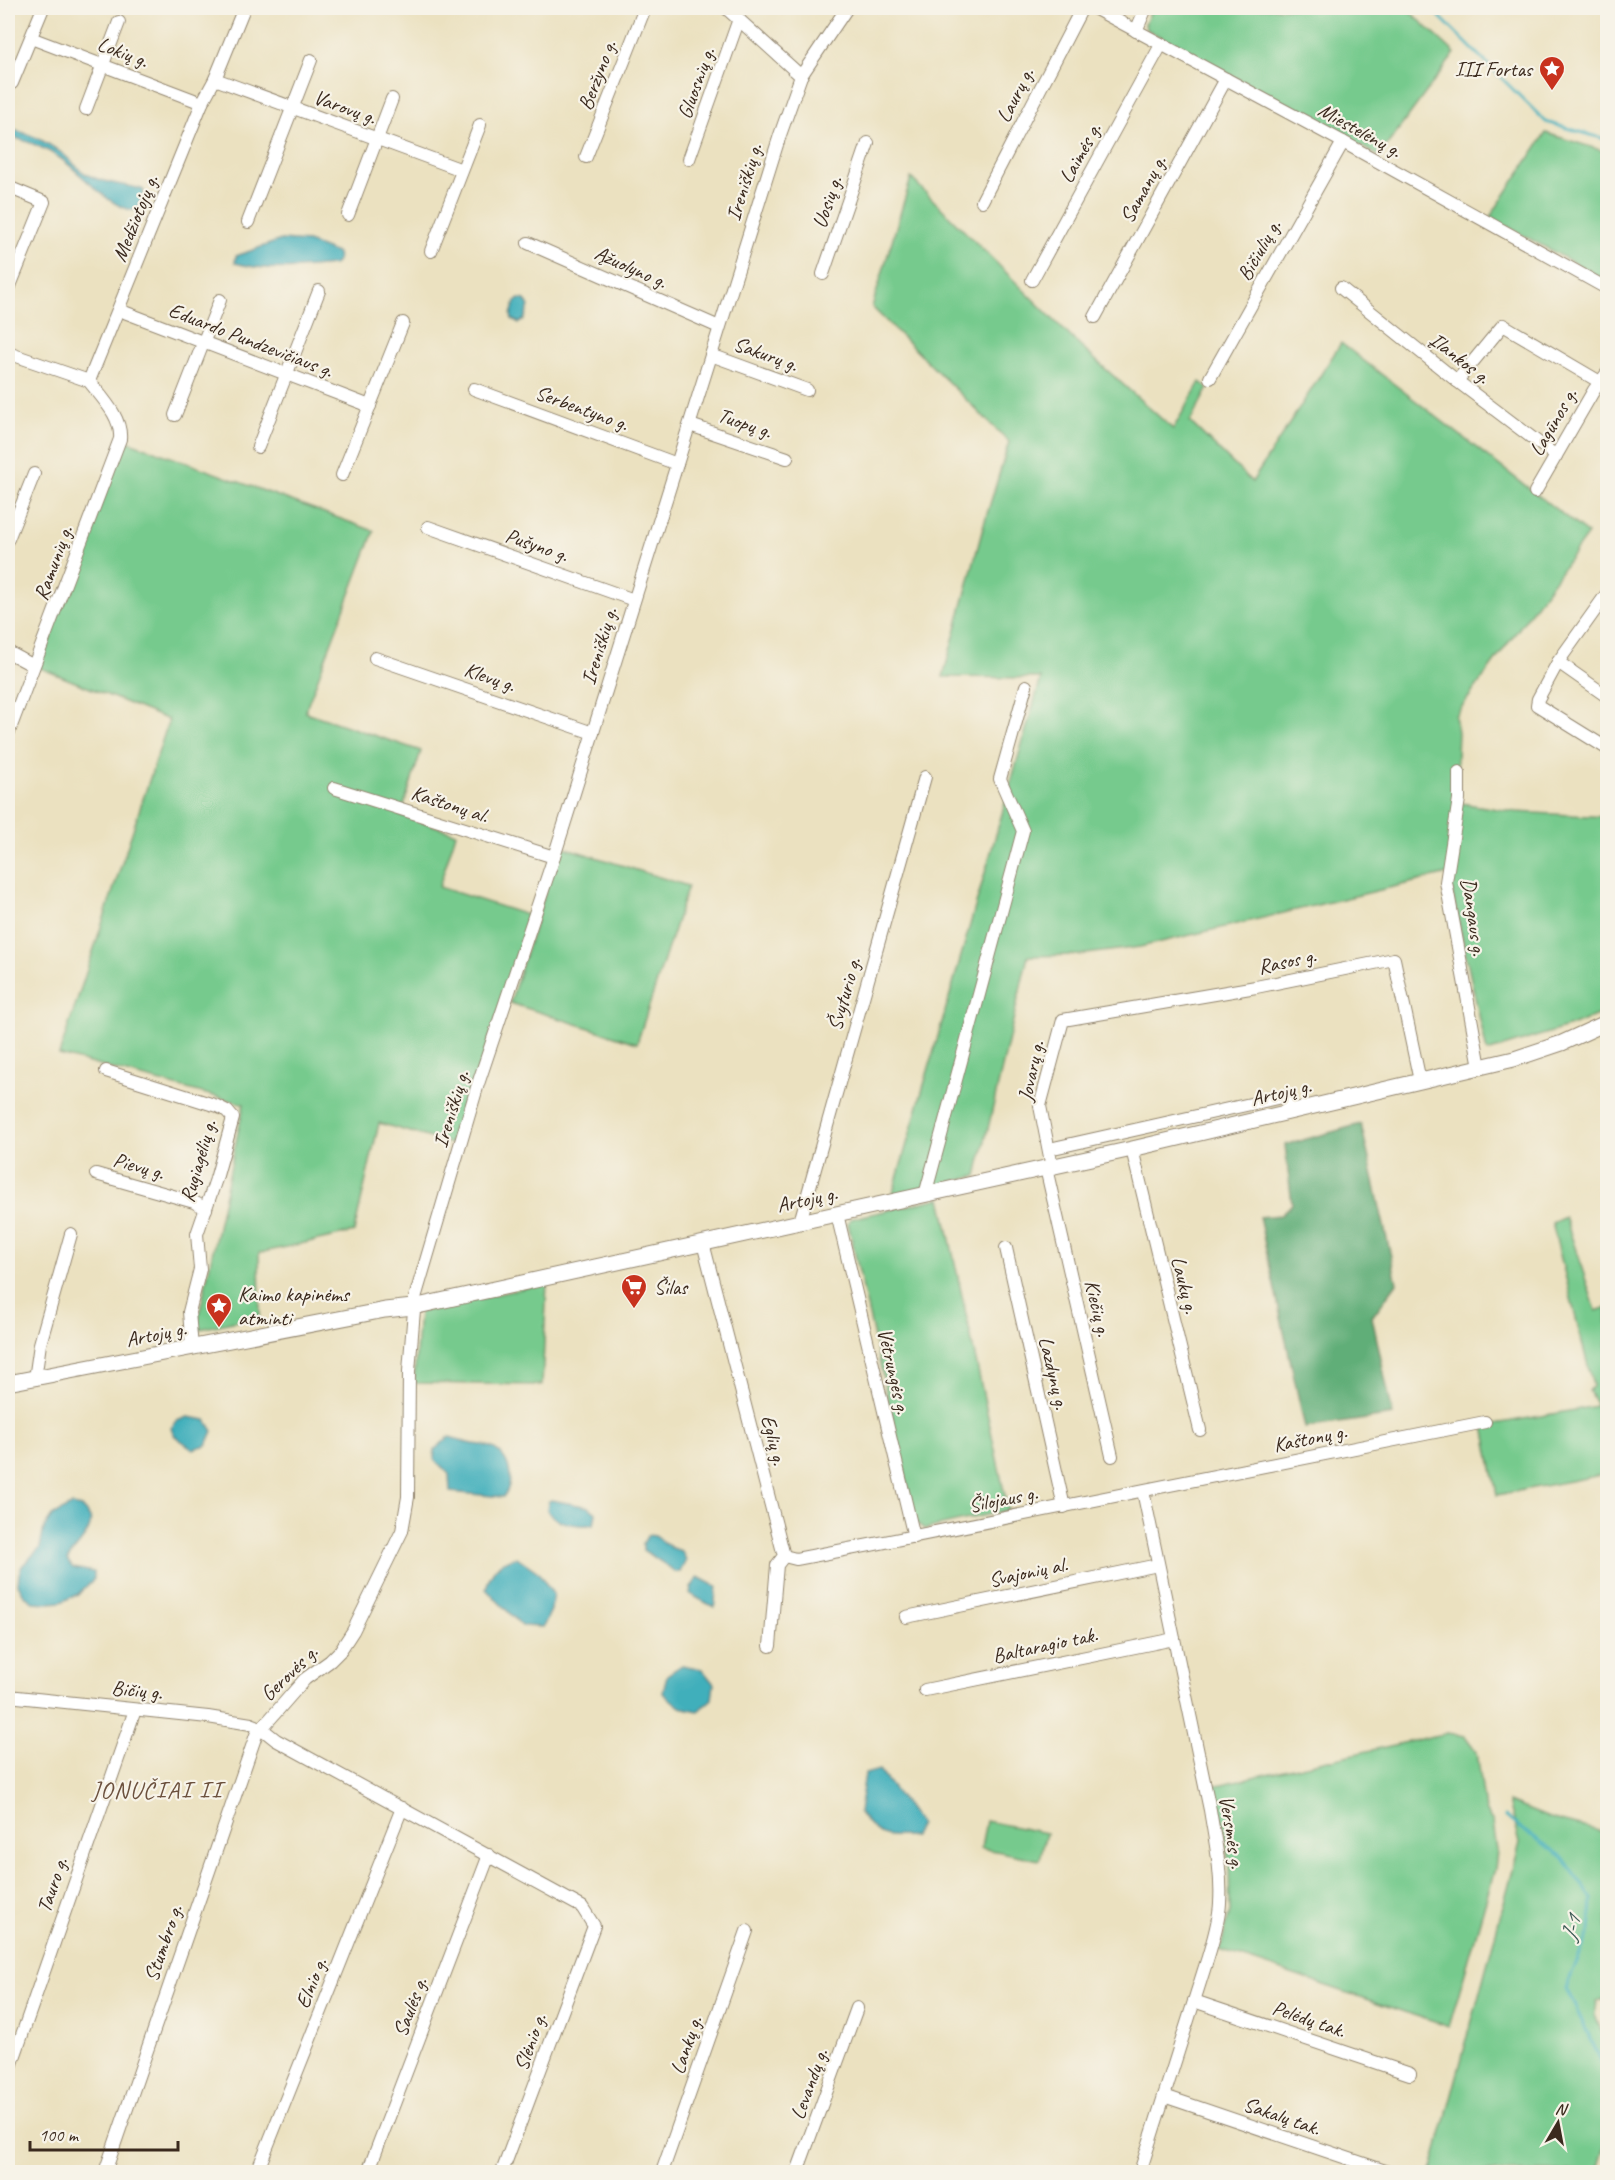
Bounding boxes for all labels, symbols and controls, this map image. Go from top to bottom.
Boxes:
street label: Lokių g. [94,30,153,74]
street label: Beržyno g. [572,36,622,114]
street label: Gluosnių g. [671,43,721,122]
place icon: III Fortas [1537,54,1567,92]
place label: III Fortas [1455,56,1534,82]
street label: Laurų g. [990,63,1040,127]
street label: Varovų g. [310,84,381,131]
street label: Miestelėnų g. [1314,96,1407,164]
street label: Laimės g. [1053,118,1107,188]
street label: Ireniškių g. [720,139,768,224]
street label: Samanų g. [1114,150,1173,227]
street label: Medžiotojų g. [106,170,164,265]
street label: Uosių g. [806,172,848,231]
street label: Bičiulių g. [1231,214,1287,285]
street label: Ąžuolyno g. [591,240,672,295]
street label: Eduardo Pundzevičiaus g. [165,297,338,384]
street label: Įlankos g. [1425,326,1496,390]
street label: Sakurų g. [730,330,803,378]
street label: Serbentyno g. [532,379,633,437]
street label: Lagūnos g. [1523,383,1583,461]
street label: Tuopų g. [715,402,776,445]
street label: Ramunių g. [28,521,79,604]
street label: Pušyno g. [502,522,573,568]
street label: Ireniškių g. [575,603,623,688]
street label: Klevų g. [461,656,520,698]
street label: Kaštonų al. [408,779,493,829]
street label: Dangaus g. [1456,876,1492,958]
street label: Rasos g. [1256,942,1319,980]
street label: Švyturio g. [821,954,867,1033]
street label: Jovarų g. [1012,1038,1050,1105]
street label: Ireniškių g. [427,1066,475,1151]
street label: Artojų g. [1248,1072,1314,1112]
street label: Rugiagėlių g. [174,1116,222,1205]
street label: Pievų g. [110,1146,168,1186]
street label: Artojų g. [774,1180,840,1218]
street label: Laukų g. [1165,1254,1205,1317]
supermarket icon: Šilas [619,1272,649,1310]
place label: Šilas [654,1274,689,1300]
street label: Kiečių g. [1079,1277,1117,1340]
place label: Kaimo kapinėms atminti [238,1281,351,1331]
place icon: Kaimo kapinėms atminti [204,1291,234,1329]
street label: Artojų g. [124,1315,189,1353]
street label: Vėtrungės g. [872,1326,917,1417]
street label: Lazdynų g. [1033,1334,1075,1413]
street label: Eglių g. [755,1412,793,1468]
street label: Kaštonų g. [1271,1418,1350,1458]
street label: Šilojaus g. [966,1479,1040,1518]
street label: Svajonių al. [986,1551,1071,1593]
street label: Baltaragio tak. [990,1621,1101,1669]
street label: Gerovės g. [255,1639,324,1707]
street label: Bičių g. [110,1674,165,1706]
district label: JONUČIAI II [91,1775,226,1805]
street label: Versmės g. [1213,1794,1251,1871]
street label: Tauro g. [31,1853,74,1916]
street label: Stumbro g. [138,1901,188,1985]
water label: J-1 [1554,1909,1588,1945]
street label: Elnio g. [289,1953,333,2012]
street label: Saulės g. [387,1973,433,2040]
street label: Pelėdų tak. [1269,1994,1350,2044]
street label: Slėnio g. [508,2009,553,2074]
street label: Lankų g. [664,2012,708,2077]
street label: Levandų g. [784,2044,834,2123]
street label: Sakalų tak. [1240,2091,1325,2142]
north arrow [1528,2093,1588,2153]
text: N [1554,2099,1570,2120]
scale bar [30,2114,178,2152]
text: 100 m [39,2124,80,2146]

